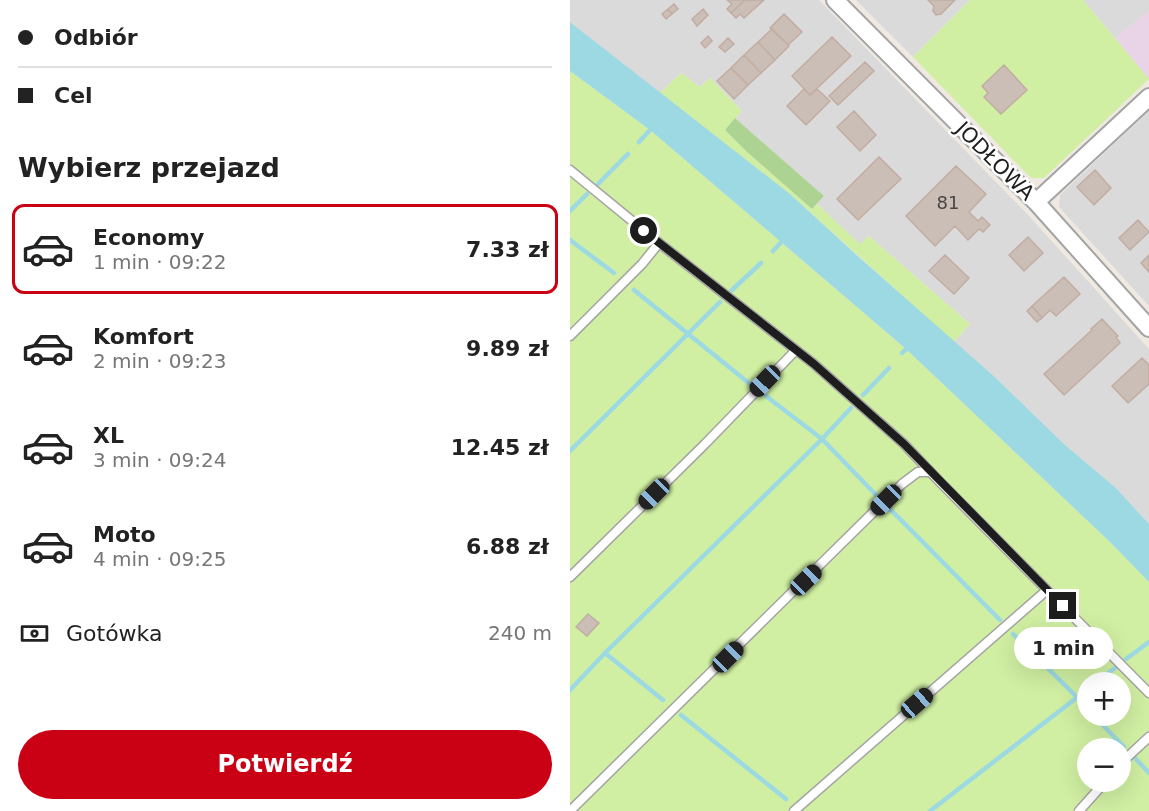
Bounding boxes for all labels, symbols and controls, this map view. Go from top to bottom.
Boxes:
text: Odbiór [54,25,138,50]
text: Cel [54,83,93,108]
street label: JODŁOWA [949,115,1040,206]
text: Wybierz przejazd [18,152,280,183]
house number: 81 [937,192,959,213]
route start [630,217,657,244]
icon: car [21,222,75,276]
text: Economy [93,225,204,250]
text: 7.33 zł [466,237,549,262]
text: 1 min · 09:22 [93,250,227,274]
icon: car [21,321,75,375]
text: Komfort [93,324,194,349]
text: 9.89 zł [466,336,549,361]
text: 2 min · 09:23 [93,349,227,373]
car [746,362,784,400]
icon: car [21,420,75,474]
text: XL [93,423,124,448]
text: 12.45 zł [451,435,549,460]
text: 3 min · 09:24 [93,448,227,472]
car [635,475,673,513]
car [867,481,905,519]
icon: car [21,519,75,573]
text: Moto [93,522,156,547]
text: 6.88 zł [466,534,549,559]
text: 4 min · 09:25 [93,547,227,571]
car [787,561,825,599]
route end [1049,592,1076,619]
icon: cash [18,617,51,650]
text: Gotówka [66,621,162,646]
text: 240 m [488,621,552,645]
callout: 1 min [1014,627,1112,669]
text: 1 min [1032,636,1095,660]
car [709,638,747,676]
map controls [1077,672,1131,792]
button: + [1077,672,1131,726]
car [898,684,936,722]
button: Potwierdź [18,730,552,799]
button: − [1077,738,1131,792]

